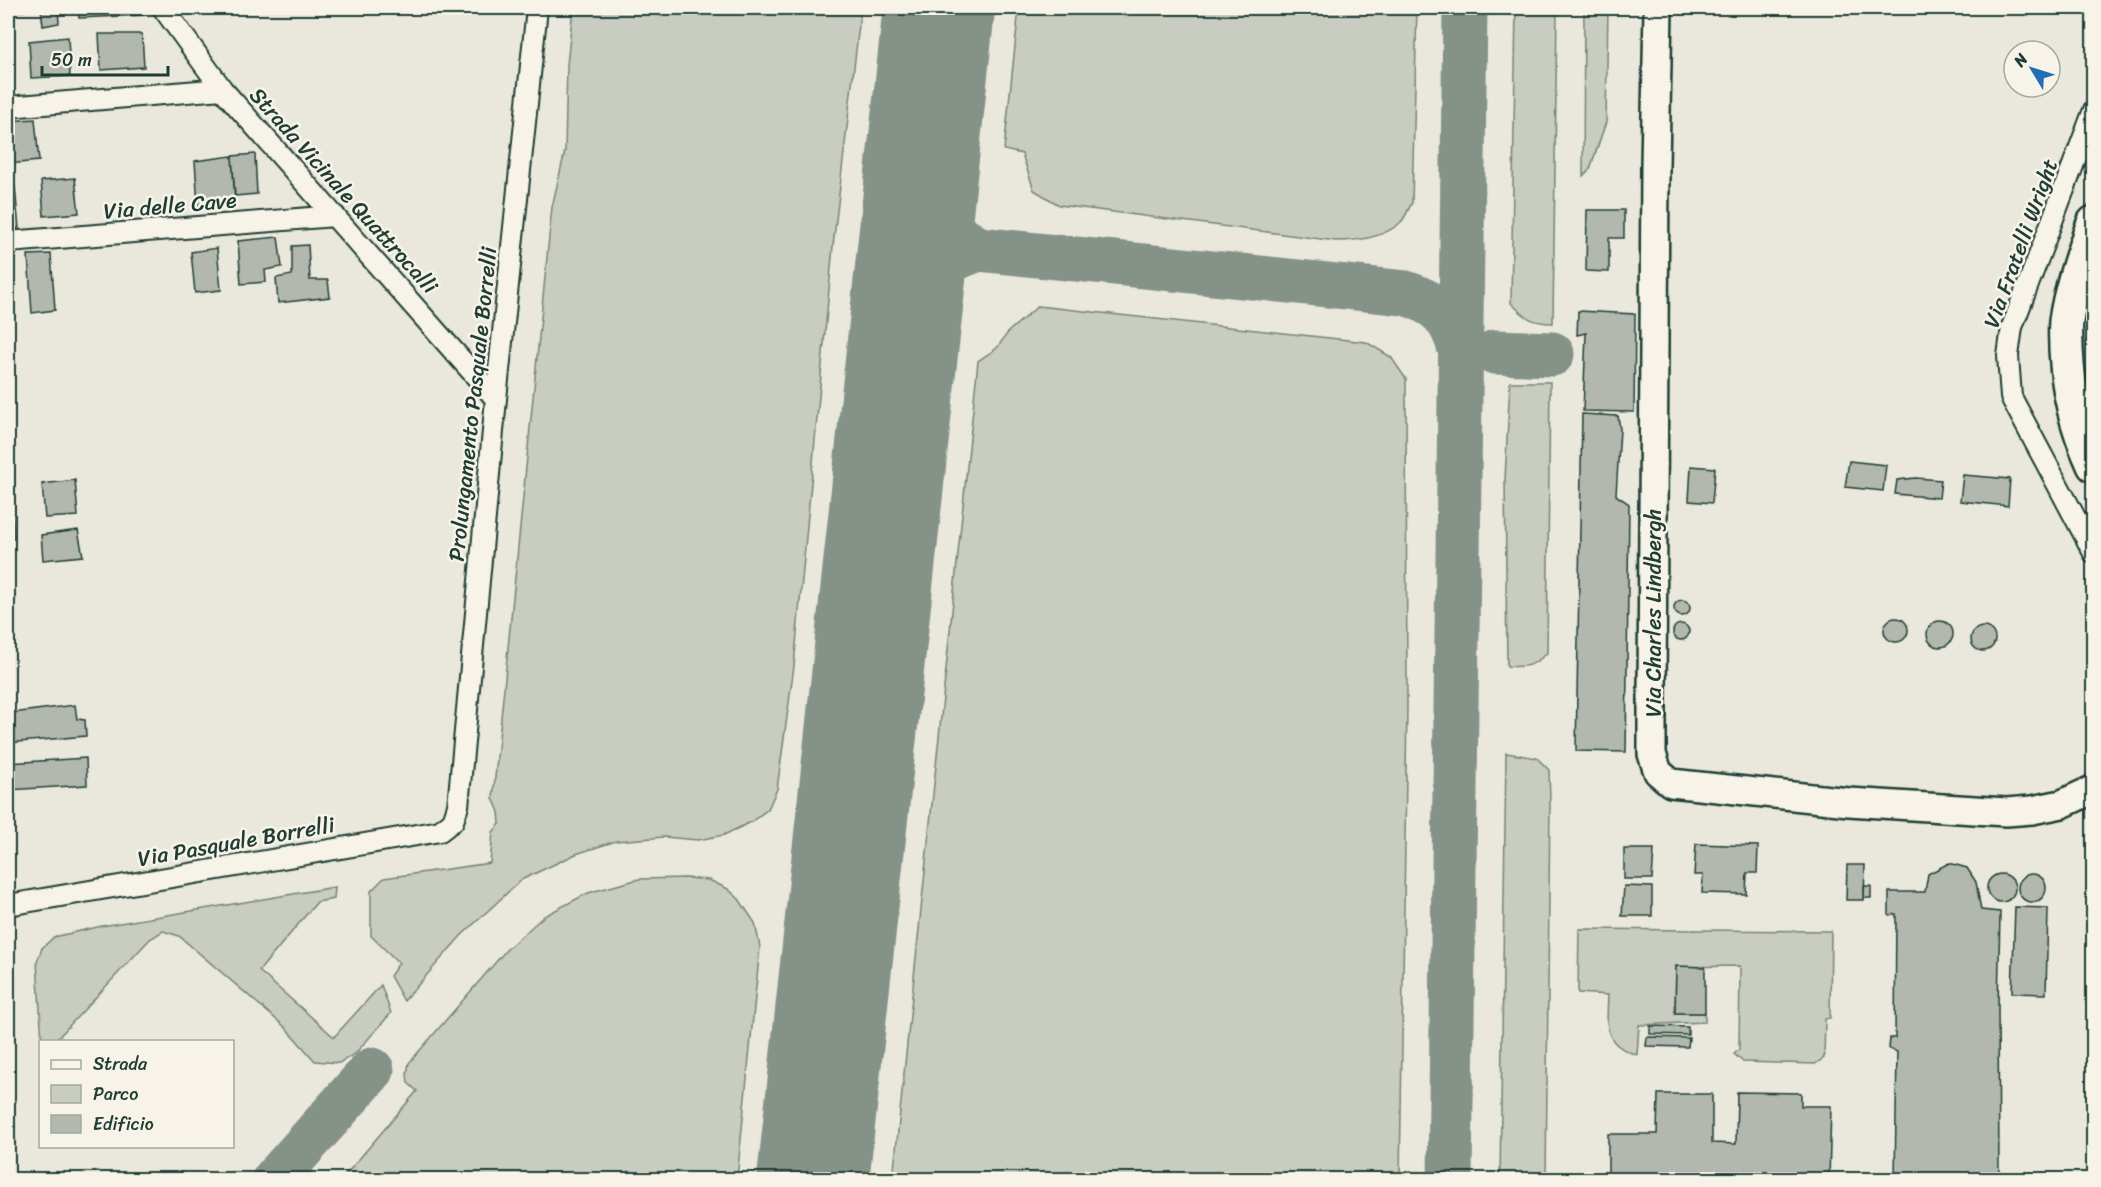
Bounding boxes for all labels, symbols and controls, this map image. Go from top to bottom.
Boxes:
scale bar [42,39,168,77]
north arrow [2002,39,2062,99]
text: 50 m [51,44,92,76]
text: N [2005,46,2036,74]
street label: Strada Vicinale Quattrocalli [239,78,448,304]
street label: Via Fratelli Wright [1972,153,2069,333]
street label: Via delle Cave [102,180,239,231]
street label: Prolungamento Pasquale Borrelli [437,244,509,563]
street label: Via Charles Lindbergh [1634,509,1673,717]
street label: Via Pasquale Borrelli [135,805,338,878]
legend [39,1040,234,1148]
text: Strada [93,1048,148,1080]
text: Parco [93,1078,138,1110]
text: Edificio [93,1108,154,1140]

